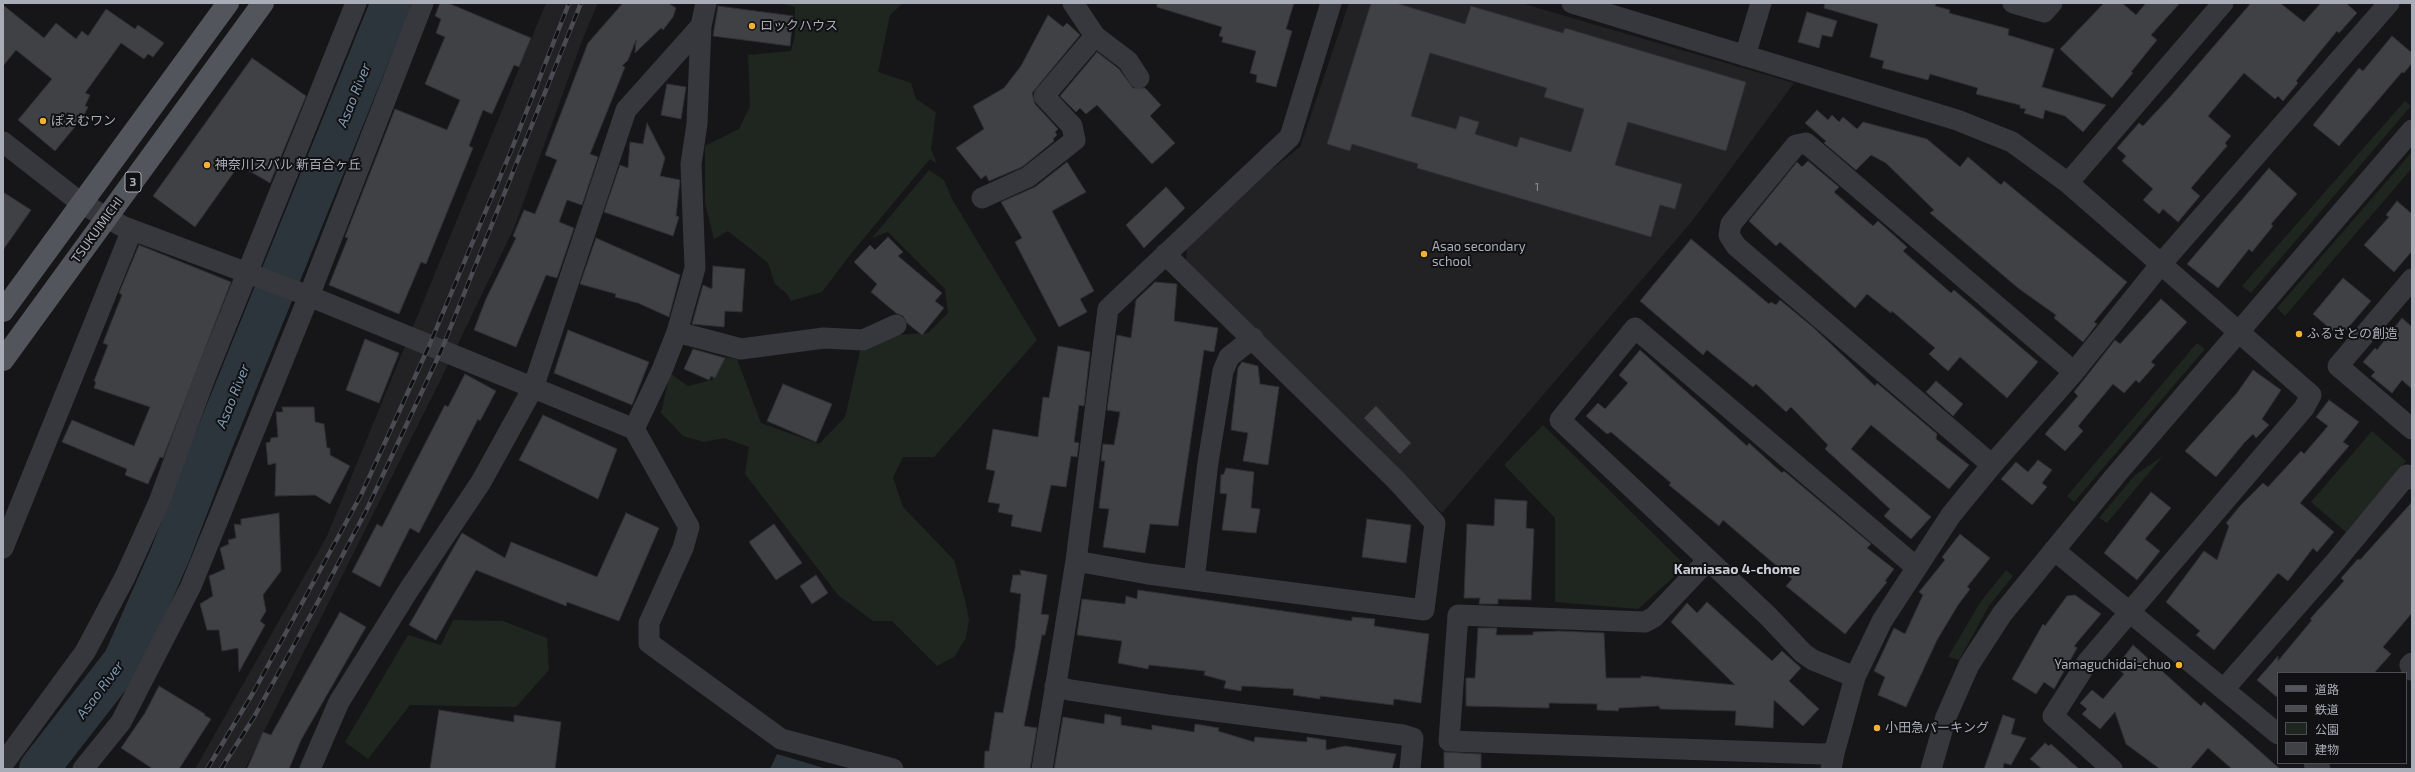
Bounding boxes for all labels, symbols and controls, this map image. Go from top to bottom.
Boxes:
place label: ロックハウス [760,18,838,34]
marker: ロックハウス [747,21,757,31]
water label: Asao River [334,61,374,129]
place label: ぽえむワン [51,113,116,129]
marker: ぽえむワン [38,116,48,126]
place label: 神奈川スバル 新百合ヶ丘 [215,157,361,173]
marker: 神奈川スバル 新百合ヶ丘 [202,160,212,170]
road number: 3 [125,172,141,192]
house number: 1 [1535,180,1539,194]
street label: TSUKUIMICHI [68,194,126,266]
place label: Asao secondary school [1432,239,1526,270]
marker: Asao secondary school [1419,249,1429,259]
place label: ふるさとの創造 [2307,326,2398,342]
marker: ふるさとの創造 [2294,329,2304,339]
water label: Asao River [213,362,253,430]
district label: Kamiasao 4-chome [1674,561,1800,577]
place label: Yamaguchidai-chuo [2055,657,2171,673]
water label: Asao River [73,658,127,722]
marker: Yamaguchidai-chuo [2174,660,2184,670]
legend [2277,672,2407,764]
text: 道路 [2315,682,2339,696]
text: 鉄道 [2315,702,2339,716]
place label: 小田急パーキング [1885,720,1989,736]
text: 公園 [2315,722,2339,736]
marker: 小田急パーキング [1872,723,1882,733]
text: 建物 [2315,742,2339,756]

